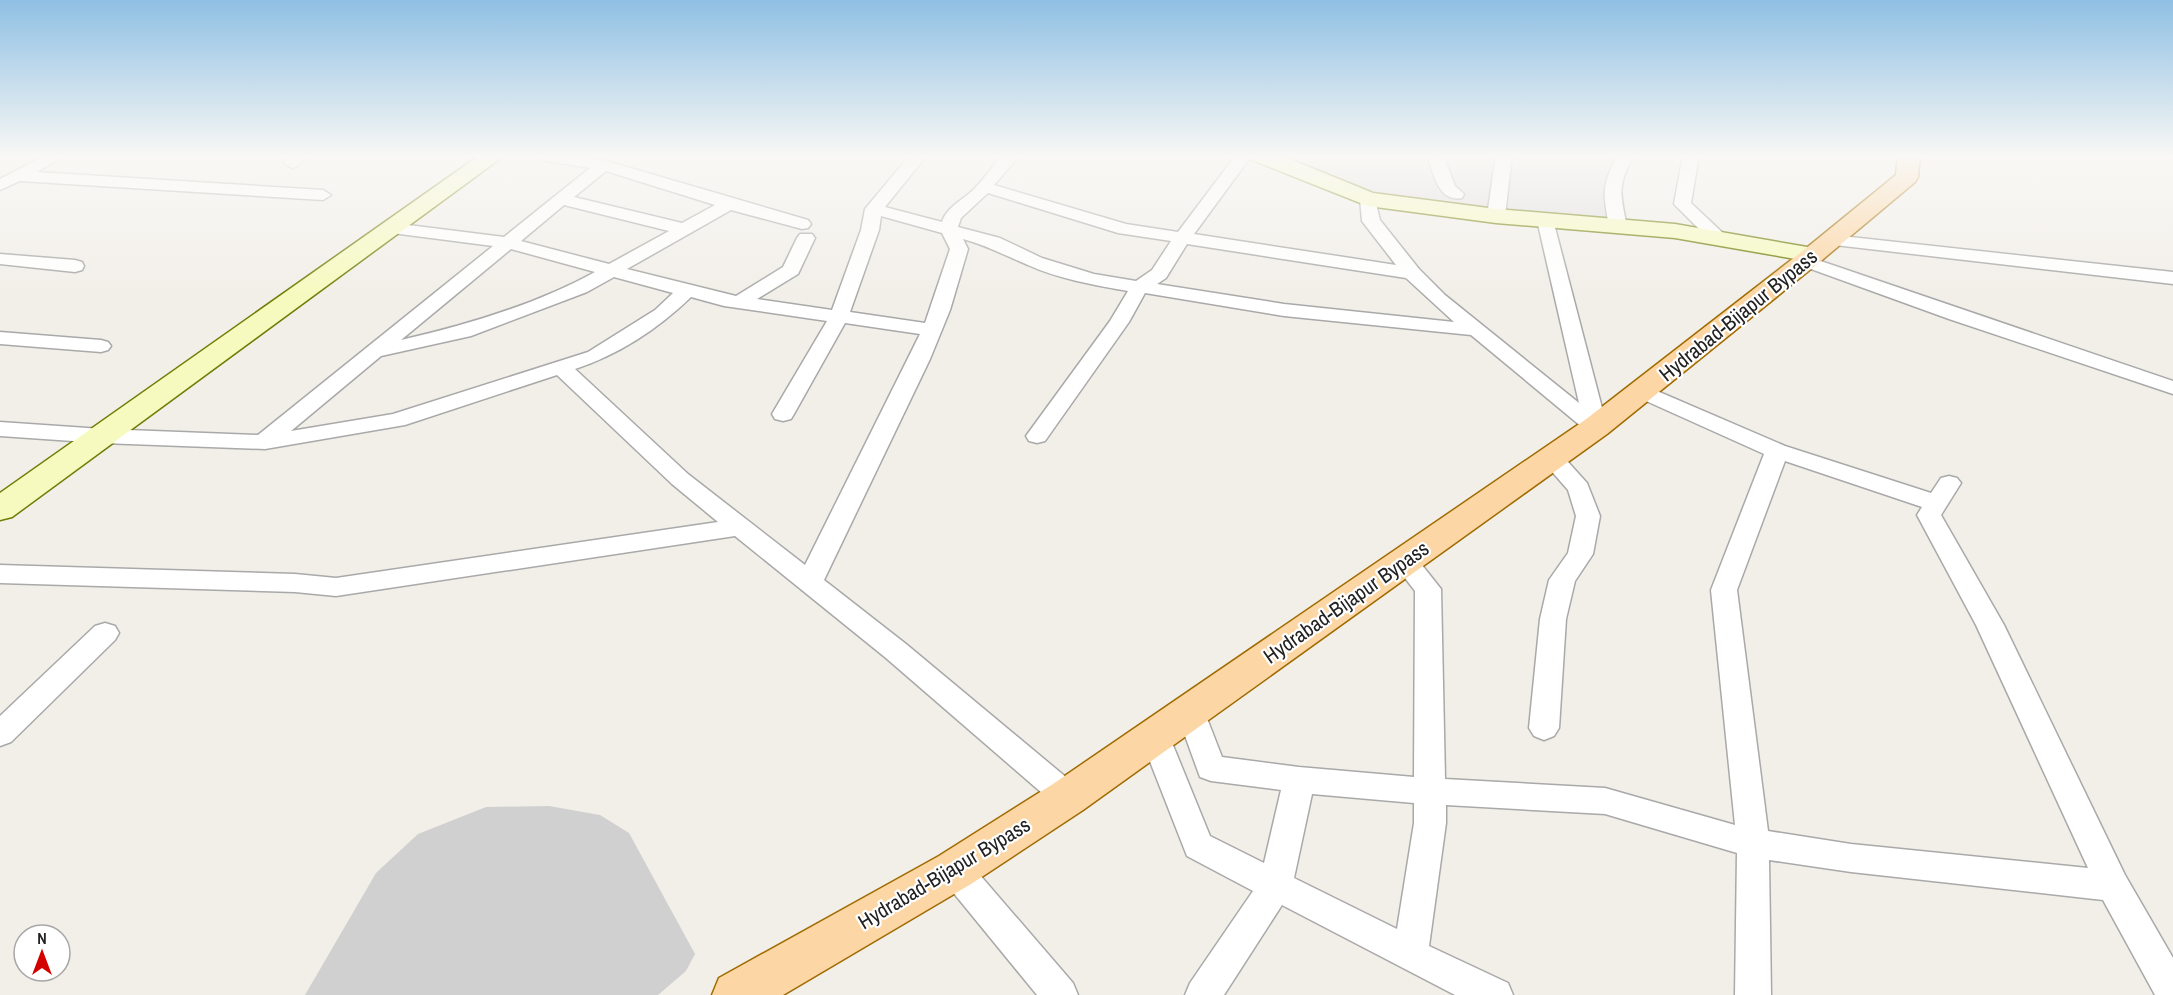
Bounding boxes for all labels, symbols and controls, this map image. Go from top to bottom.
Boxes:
street label: Hydrabad-Bijapur Bypass [1653,242,1823,388]
street label: Hydrabad-Bijapur Bypass [1257,534,1435,670]
street label: Hydrabad-Bijapur Bypass [852,810,1036,936]
north arrow [12,923,72,983]
text: N [37,927,47,949]

